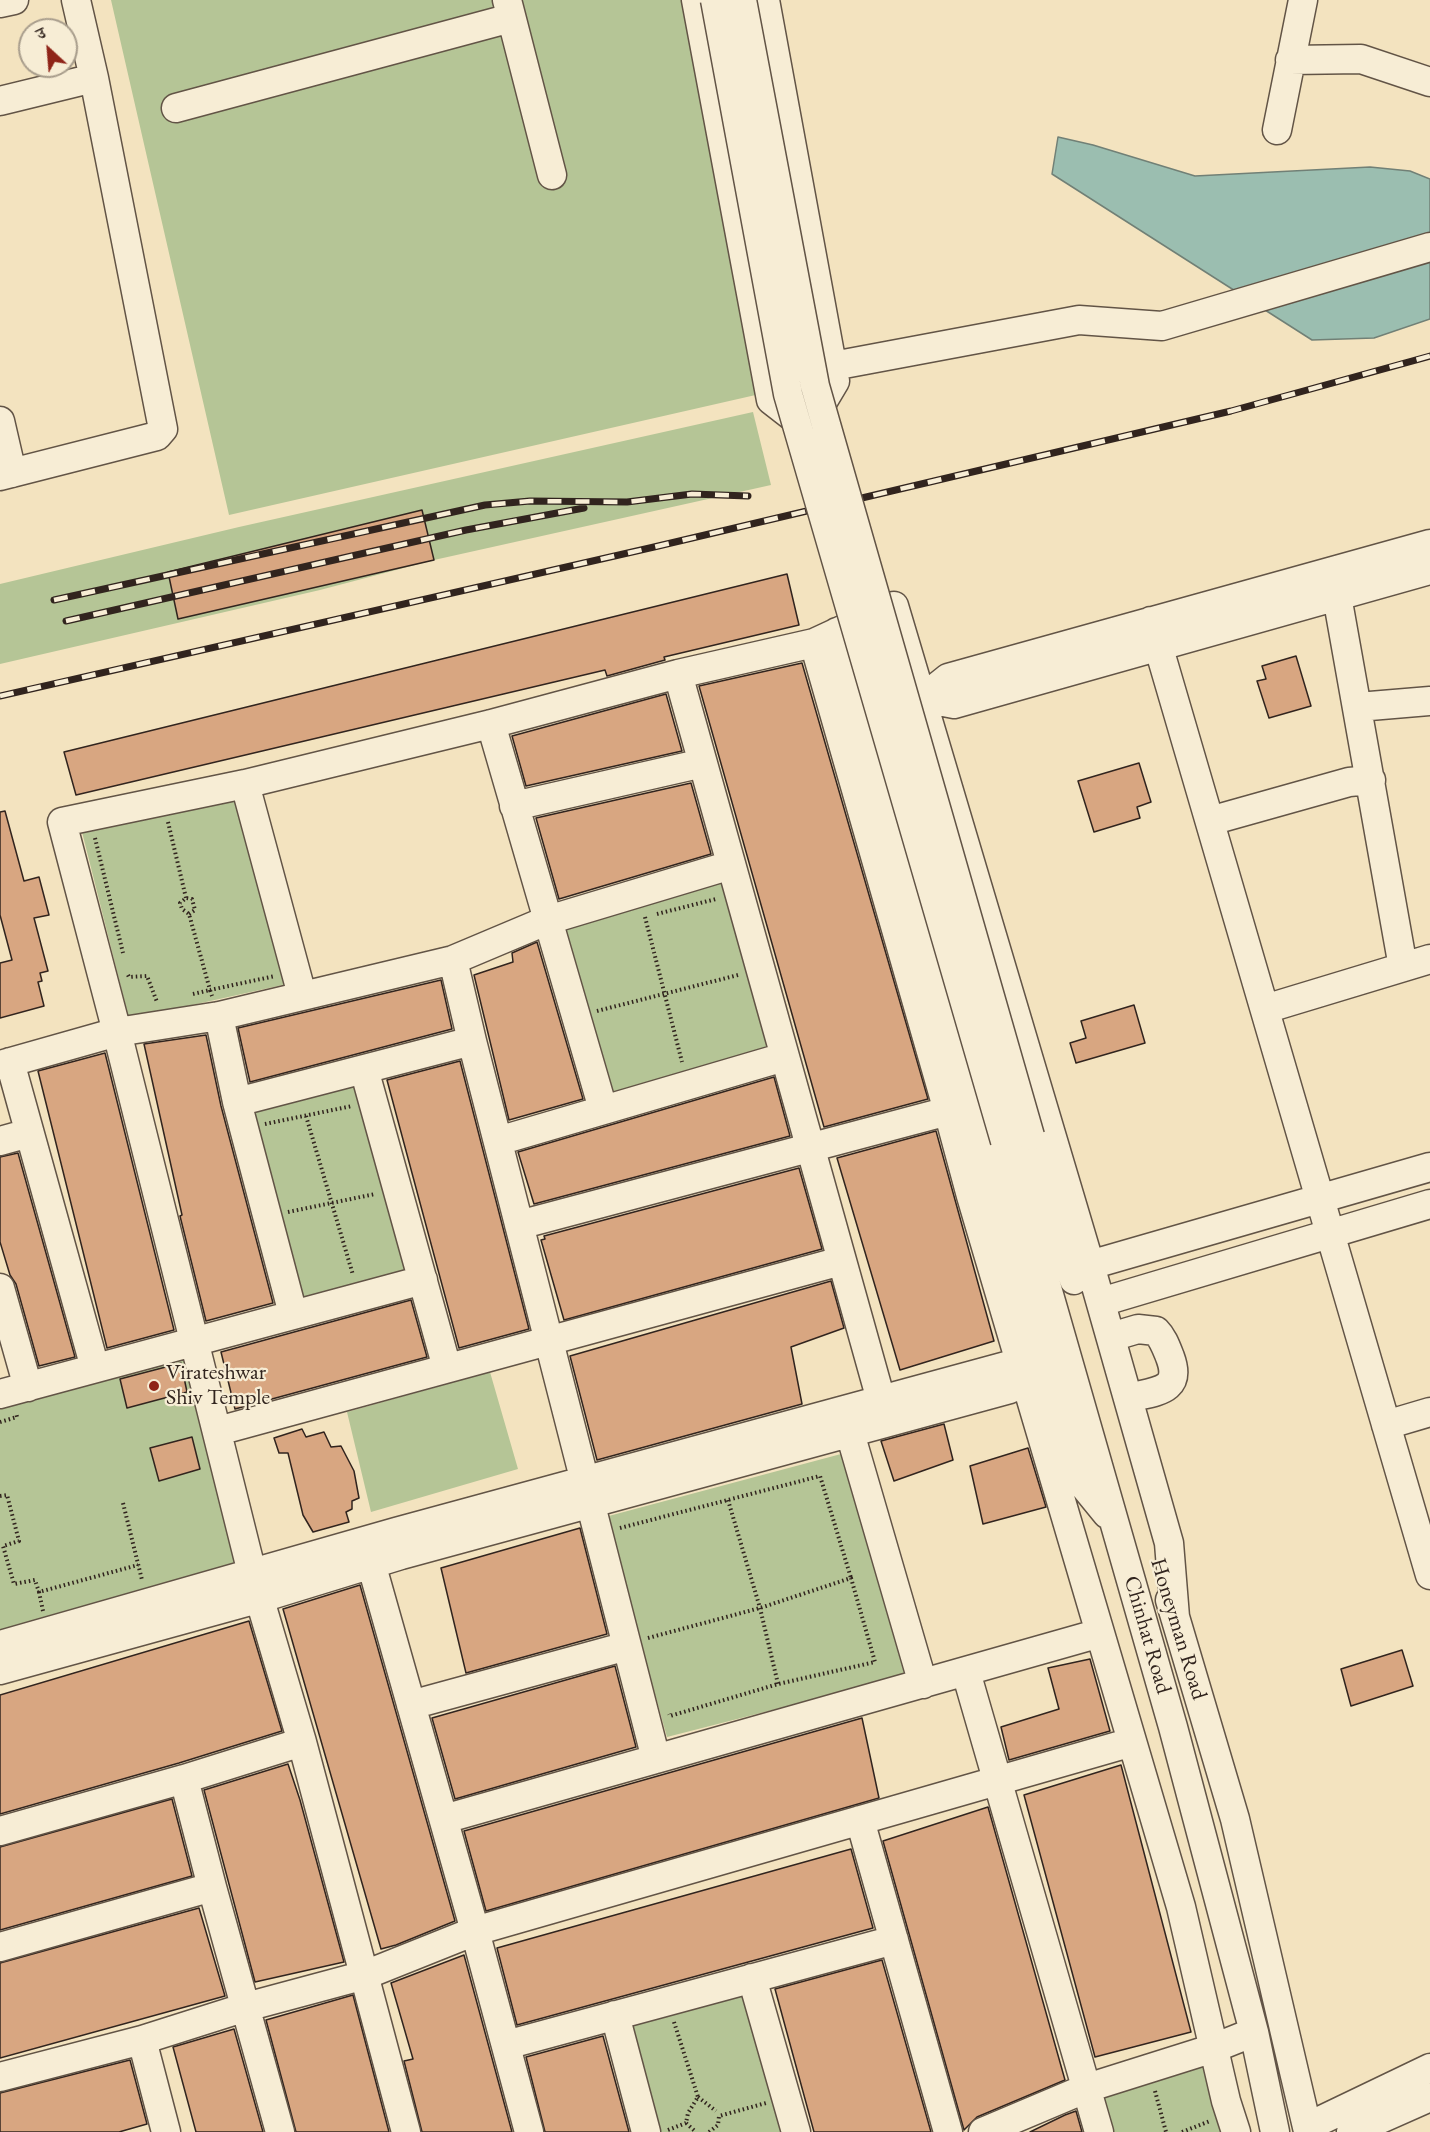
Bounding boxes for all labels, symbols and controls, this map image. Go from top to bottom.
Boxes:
north arrow [18,18,78,78]
text: उ [32,22,49,44]
place label: Virateshwar Shiv Temple [166,1360,270,1412]
marker: Virateshwar Shiv Temple [147,1379,161,1393]
street label: Honeyman Road [1144,1555,1212,1703]
street label: Chinhat Road [1118,1573,1176,1697]

